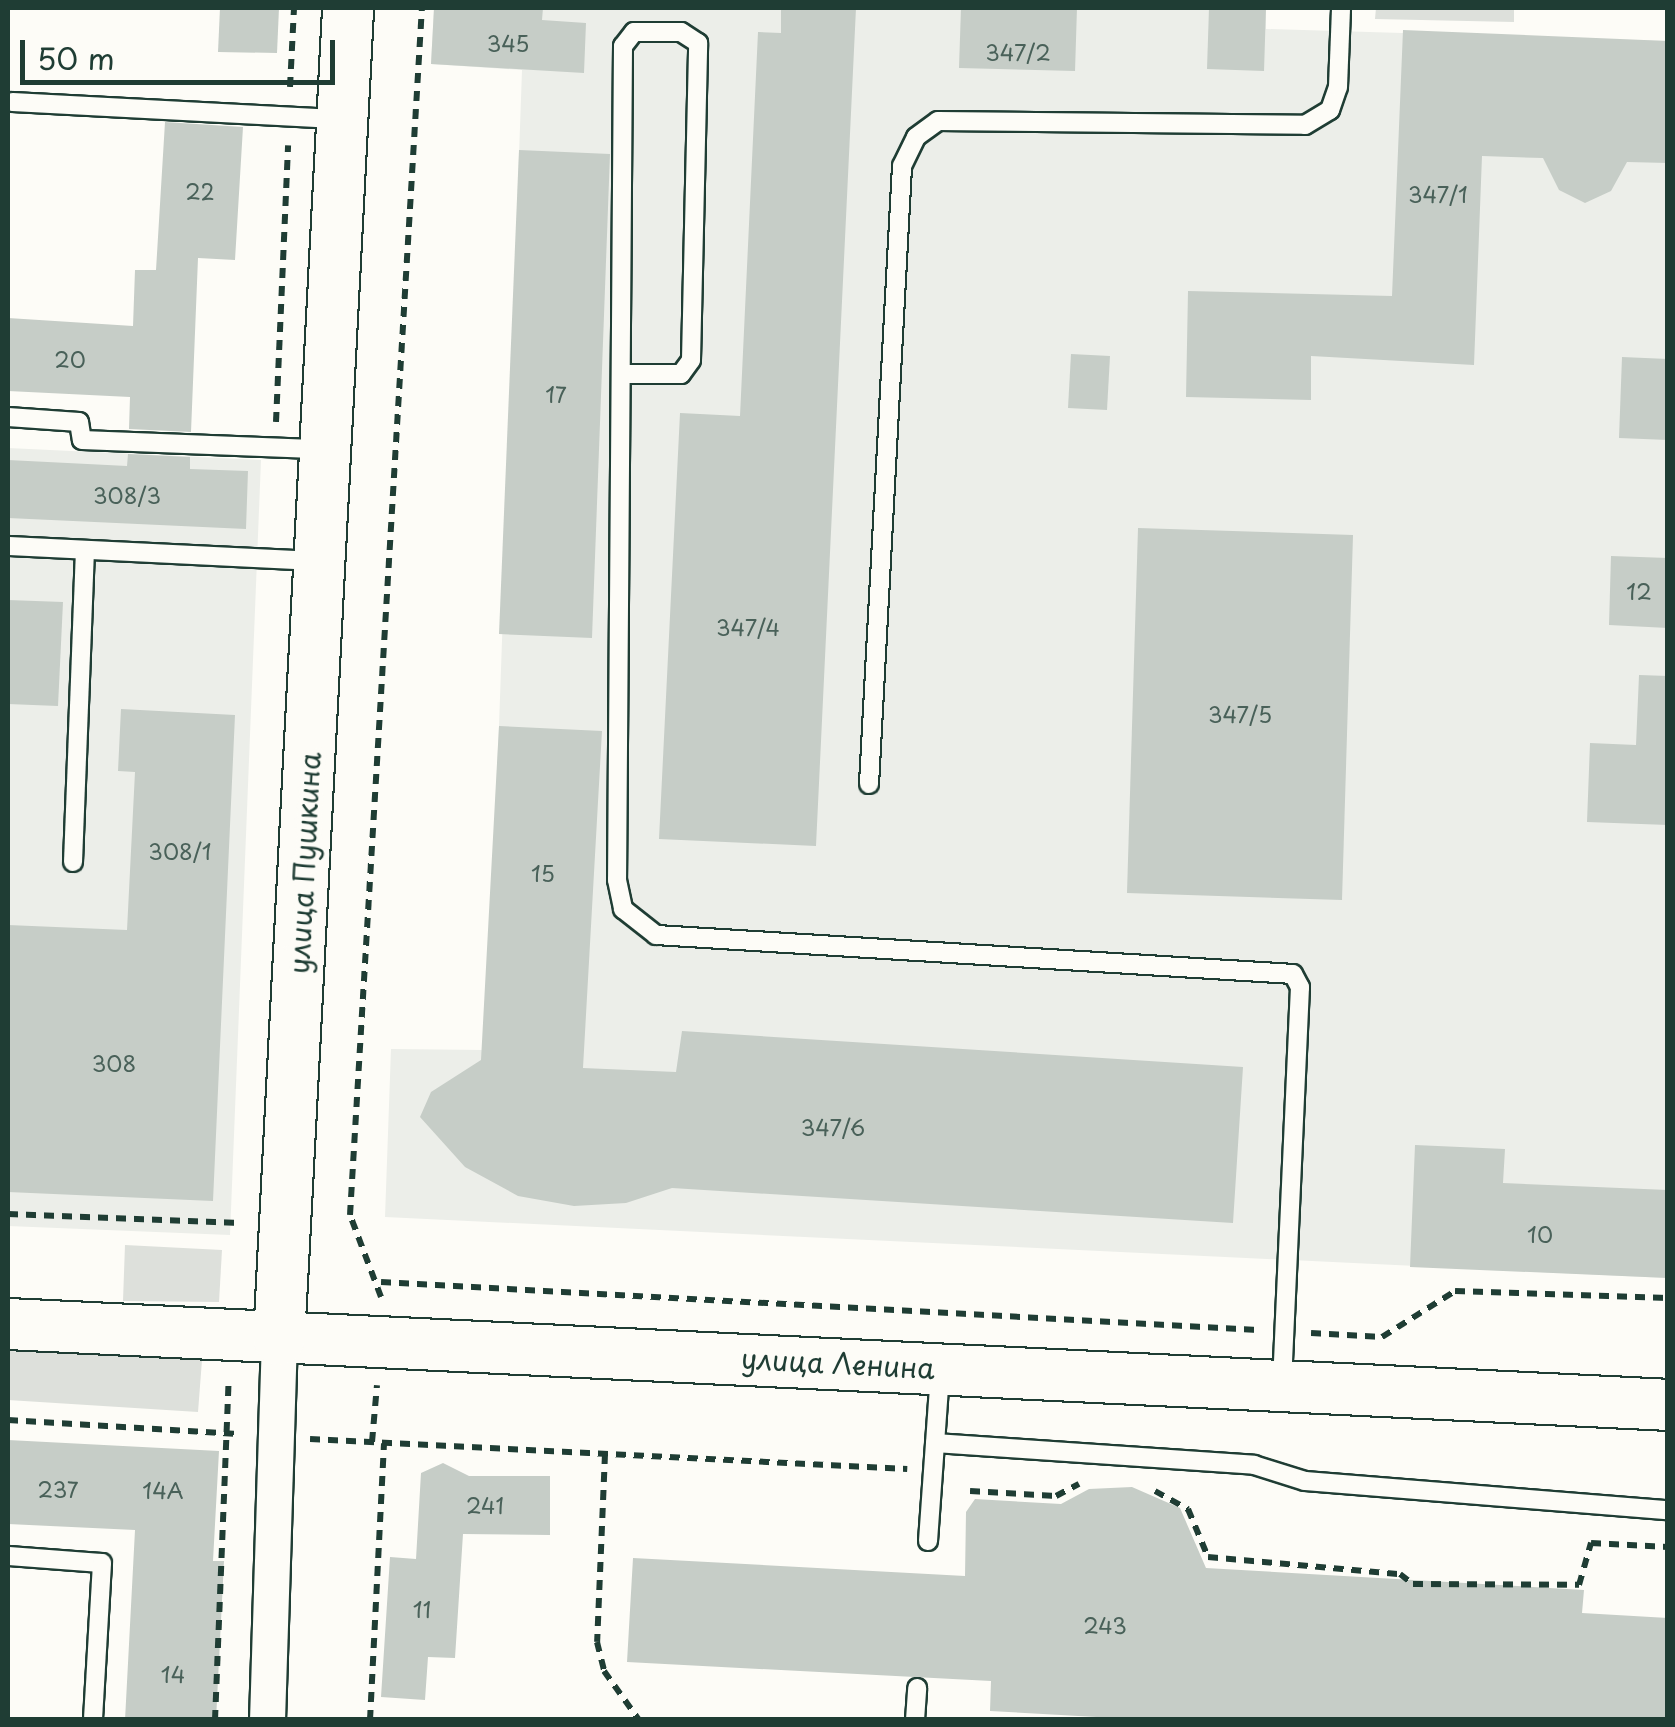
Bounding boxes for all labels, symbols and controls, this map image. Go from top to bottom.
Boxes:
scale bar [25,20,340,82]
house number: 345 [487,30,529,56]
text: 50 m [37,35,115,80]
house number: 347/2 [985,39,1051,65]
house number: 22 [185,178,215,204]
house number: 347/1 [1408,181,1468,207]
house number: 20 [54,346,86,372]
house number: 17 [545,381,567,407]
house number: 308/3 [93,482,161,508]
house number: 12 [1626,578,1652,604]
house number: 347/4 [716,614,780,640]
house number: 347/5 [1208,701,1272,727]
street label: улица Пушкина [281,750,327,976]
house number: 308/1 [148,838,212,864]
house number: 15 [531,860,555,886]
house number: 308 [92,1050,136,1076]
house number: 347/6 [801,1114,865,1140]
house number: 10 [1527,1221,1553,1247]
street label: улица Ленина [739,1341,937,1385]
house number: 237 [37,1476,79,1502]
house number: 14А [142,1477,184,1503]
house number: 241 [466,1492,504,1518]
house number: 11 [413,1596,431,1622]
house number: 243 [1083,1612,1127,1638]
house number: 14 [161,1661,185,1687]

